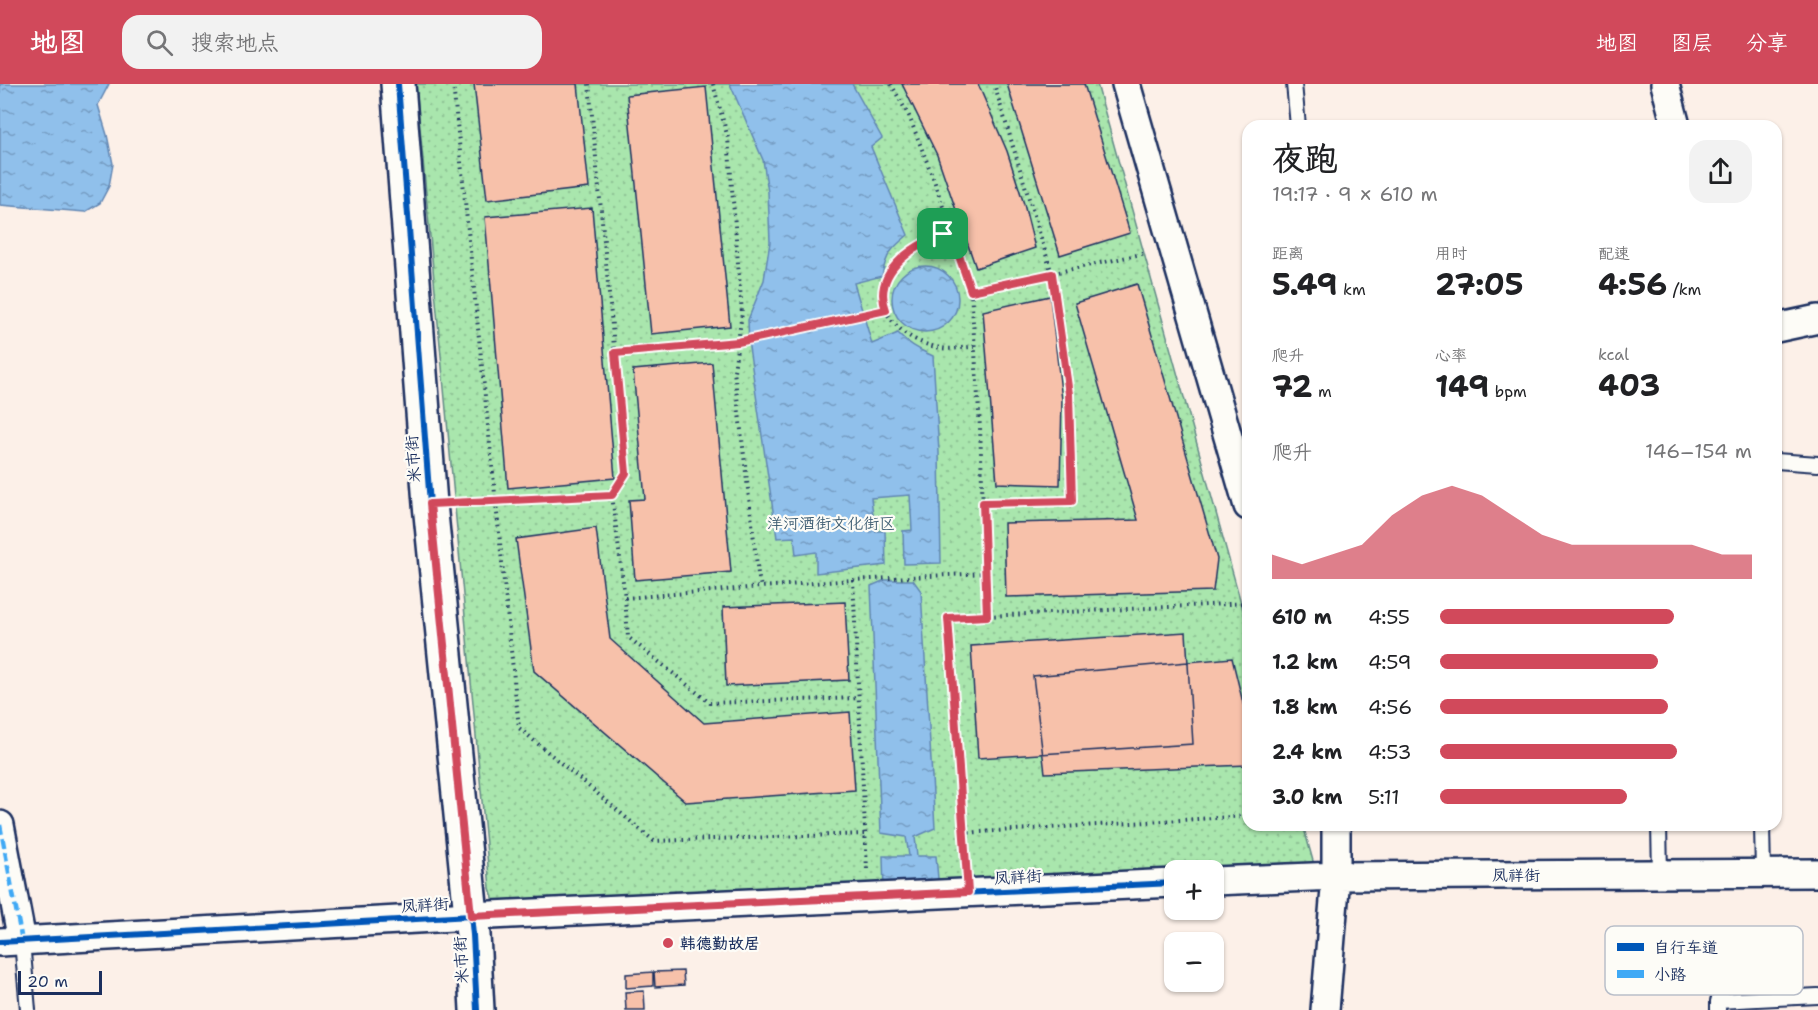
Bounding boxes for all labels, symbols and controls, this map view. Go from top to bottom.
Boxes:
search box [122,15,542,69]
text: 地图 [30,23,86,61]
icon: search [143,26,176,59]
text: 搜索地点 [191,28,279,57]
text: 地图 [1596,29,1638,57]
text: 图层 [1671,29,1713,57]
text: 分享 [1746,29,1788,57]
text: 夜跑 [1272,136,1338,181]
button: share [1689,140,1752,203]
text: 19:17 · 9 × 610 m [1272,181,1438,207]
pin [917,208,968,259]
icon: arrive [926,217,959,250]
text: 距离 [1272,243,1304,264]
text: 用时 [1435,243,1467,264]
text: 配速 [1598,243,1630,264]
text: 5.49 [1272,264,1338,305]
text: 27:05 [1435,264,1524,305]
text: 4:56 [1598,264,1667,305]
text: km [1338,279,1366,300]
text: /km [1667,279,1701,300]
text: kcal [1598,344,1629,365]
text: 爬升 [1272,345,1304,366]
text: 心率 [1435,345,1467,366]
text: 403 [1598,365,1660,406]
text: 72 [1272,366,1312,407]
text: 149 [1435,366,1489,407]
text: m [1312,381,1332,402]
text: bpm [1489,381,1527,402]
street label: 米市街 [401,434,425,484]
text: 146–154 m [1645,438,1752,464]
text: 爬升 [1272,439,1312,465]
park label: 洋河酒街文化街区 [767,513,895,534]
text: 610 m [1272,604,1332,630]
text: 4:55 [1368,604,1410,630]
text: 1.2 km [1272,649,1338,675]
text: 4:59 [1368,649,1412,675]
text: 1.8 km [1272,694,1338,720]
text: 4:56 [1368,694,1412,720]
text: 2.4 km [1272,739,1342,765]
text: 4:53 [1368,739,1412,765]
text: 3.0 km [1272,784,1343,810]
text: 5:11 [1368,784,1400,810]
map controls [1164,860,1224,992]
button: + [1164,860,1224,920]
street label: 凤祥街 [993,865,1043,889]
street label: 凤祥街 [1492,865,1540,886]
street label: 凤祥街 [400,893,450,917]
legend [1605,926,1803,995]
button: − [1164,932,1224,992]
place label: 韩德勤故居 [680,933,760,954]
street label: 米市街 [449,935,473,985]
marker: 韩德勤故居 [661,936,675,950]
text: 自行车道 [1654,937,1718,958]
text: 小路 [1654,964,1686,985]
scale bar [18,968,102,996]
text: 20 m [27,971,68,992]

